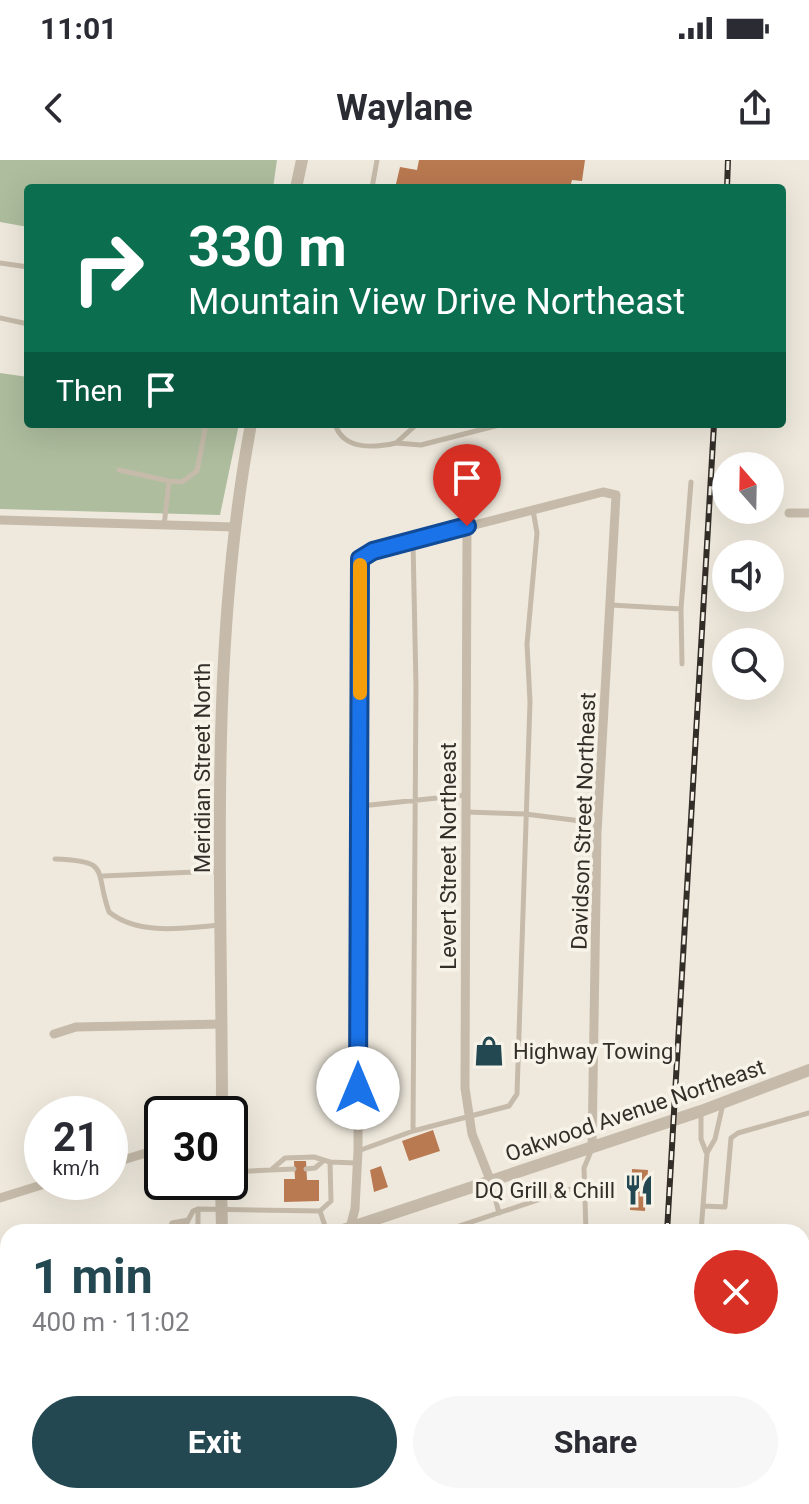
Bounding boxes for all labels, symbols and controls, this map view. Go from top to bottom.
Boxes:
text: 11:01 [40,11,117,46]
icon: back [32,86,76,130]
icon: share [733,86,777,130]
text: Waylane [336,87,473,129]
text: 330 m [188,214,347,280]
icon: right [56,216,160,320]
text: Mountain View Drive Northeast [188,281,685,323]
icon: arrive [139,368,183,412]
text: Then [56,373,123,408]
pin [433,444,501,526]
north arrow [712,452,784,524]
map controls [712,452,784,700]
icon: arrive [445,456,489,500]
button: sound [712,540,784,612]
button: search [712,628,784,700]
street label: Meridian Street North [190,663,215,873]
street label: Davidson Street Northeast [567,692,600,950]
street label: Levert Street Northeast [436,742,461,970]
shop icon: Highway Towing [472,1034,506,1068]
place label: Highway Towing [513,1039,673,1064]
position arrow [316,1046,400,1130]
street label: Oakwood Avenue Northeast [502,1054,768,1167]
speed limit sign: 30 [144,1096,248,1200]
text: 21 [53,1114,99,1161]
text: km/h [53,1156,99,1180]
restaurant icon: DQ Grill & Chill [622,1173,656,1207]
place label: DQ Grill & Chill [474,1178,615,1203]
text: 1 min [32,1248,153,1305]
button: close [694,1250,778,1334]
text: 400 m · 11:02 [32,1307,190,1337]
button: Exit [32,1396,397,1488]
button: Share [413,1396,778,1488]

